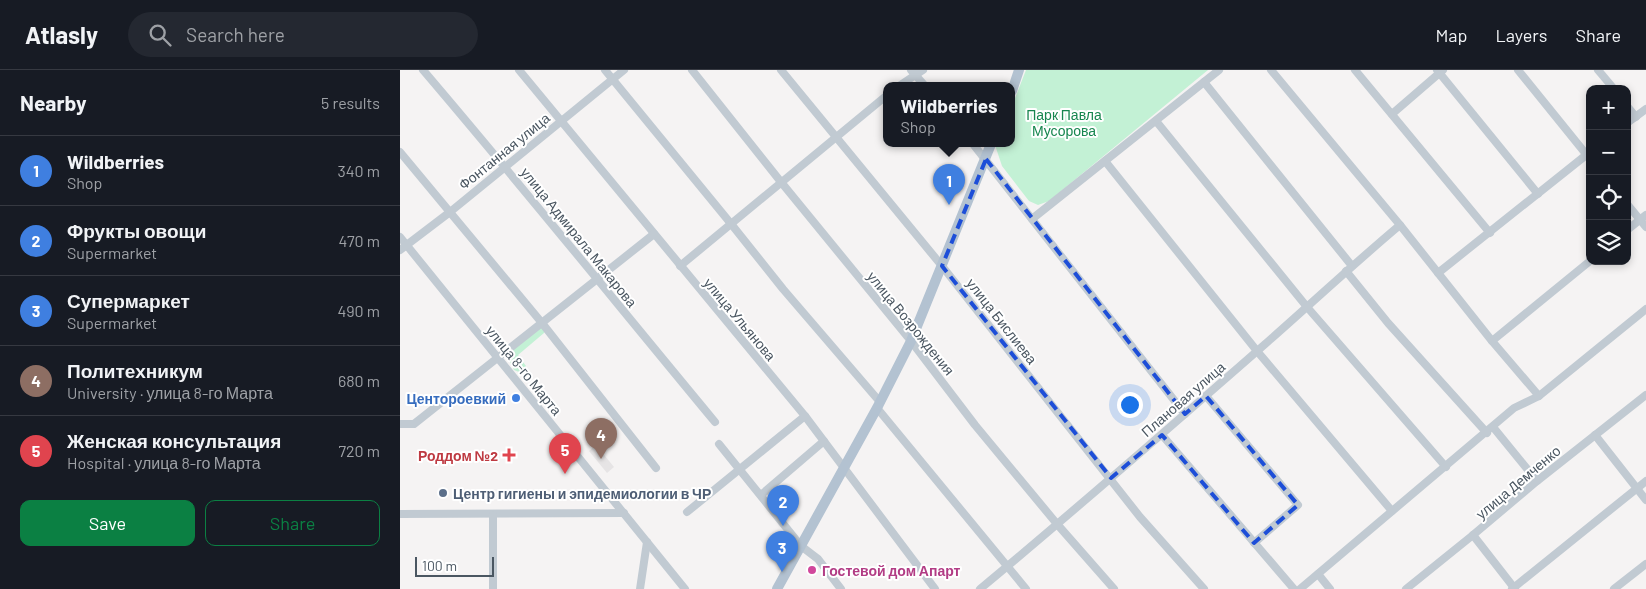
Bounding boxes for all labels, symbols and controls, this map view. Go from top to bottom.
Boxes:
search box [128,12,478,57]
text: Atlasly [25,20,98,49]
icon: search [146,21,174,49]
text: Search here [186,23,285,46]
text: Map [1435,24,1467,46]
text: Layers [1495,24,1548,46]
text: Share [1576,24,1621,46]
popup [883,82,1015,147]
map controls [1586,85,1631,265]
button: + [1586,85,1631,130]
text: Nearby [20,90,86,115]
text: 5 results [321,93,380,112]
text: Wildberries [900,94,998,117]
park label: Парк Павла Мусорова [1026,106,1102,139]
street label: Фонтанная улица [455,109,553,193]
text: Shop [900,117,936,136]
button: − [1586,130,1631,175]
text: Wildberries [67,150,164,173]
text: 1 [33,161,39,180]
text: 340 m [337,161,380,180]
street label: улица Адмирала Макарова [517,164,641,311]
pin: 1 [933,164,965,205]
text: Shop [67,173,102,192]
button: locate [1586,175,1631,220]
text: Фрукты овощи [67,219,206,242]
button: layers [1586,220,1631,265]
text: 2 [32,231,40,250]
text: 470 m [339,231,380,250]
text: Supermarket [67,243,157,262]
street label: улица Возрождения [864,268,958,378]
street label: улица Ульянова [700,274,780,364]
street label: улица Бислиева [963,275,1041,367]
text: Супермаркет [67,289,190,312]
text: 3 [32,301,40,320]
text: 490 m [337,301,380,320]
text: Supermarket [67,313,157,332]
street label: улица 8-го Марта [483,322,566,418]
street label: Плановая улица [1138,358,1229,440]
text: Политехникум [67,359,203,382]
text: 4 [31,371,41,390]
text: 680 m [338,371,380,390]
text: University · улица 8-го Марта [67,383,273,402]
place label: Центороевкий [406,390,506,407]
marker: Центороевкий [510,392,522,404]
your location [1117,392,1143,418]
pin: 4 [585,418,617,459]
text: Женская консультация [67,429,281,452]
pin: 5 [549,433,581,474]
text: 5 [32,441,40,460]
text: 720 m [338,441,380,460]
street label: улица Демченко [1472,442,1564,522]
place label: Роддом №2 [418,447,498,464]
marker: Роддом №2 [502,448,516,462]
text: Hospital · улица 8-го Марта [67,453,261,472]
place label: Центр гигиены и эпидемиологии в ЧР [453,485,711,502]
pin: 2 [767,485,799,526]
marker: Центр гигиены и эпидемиологии в ЧР [437,487,449,499]
button: Save [20,500,195,546]
button: Share [205,500,380,546]
pin: 3 [766,531,798,572]
scale bar [415,554,494,577]
text: 100 m [422,557,457,574]
place label: Гостевой дом Апарт [822,562,961,579]
marker: Гостевой дом Апарт [806,564,818,576]

